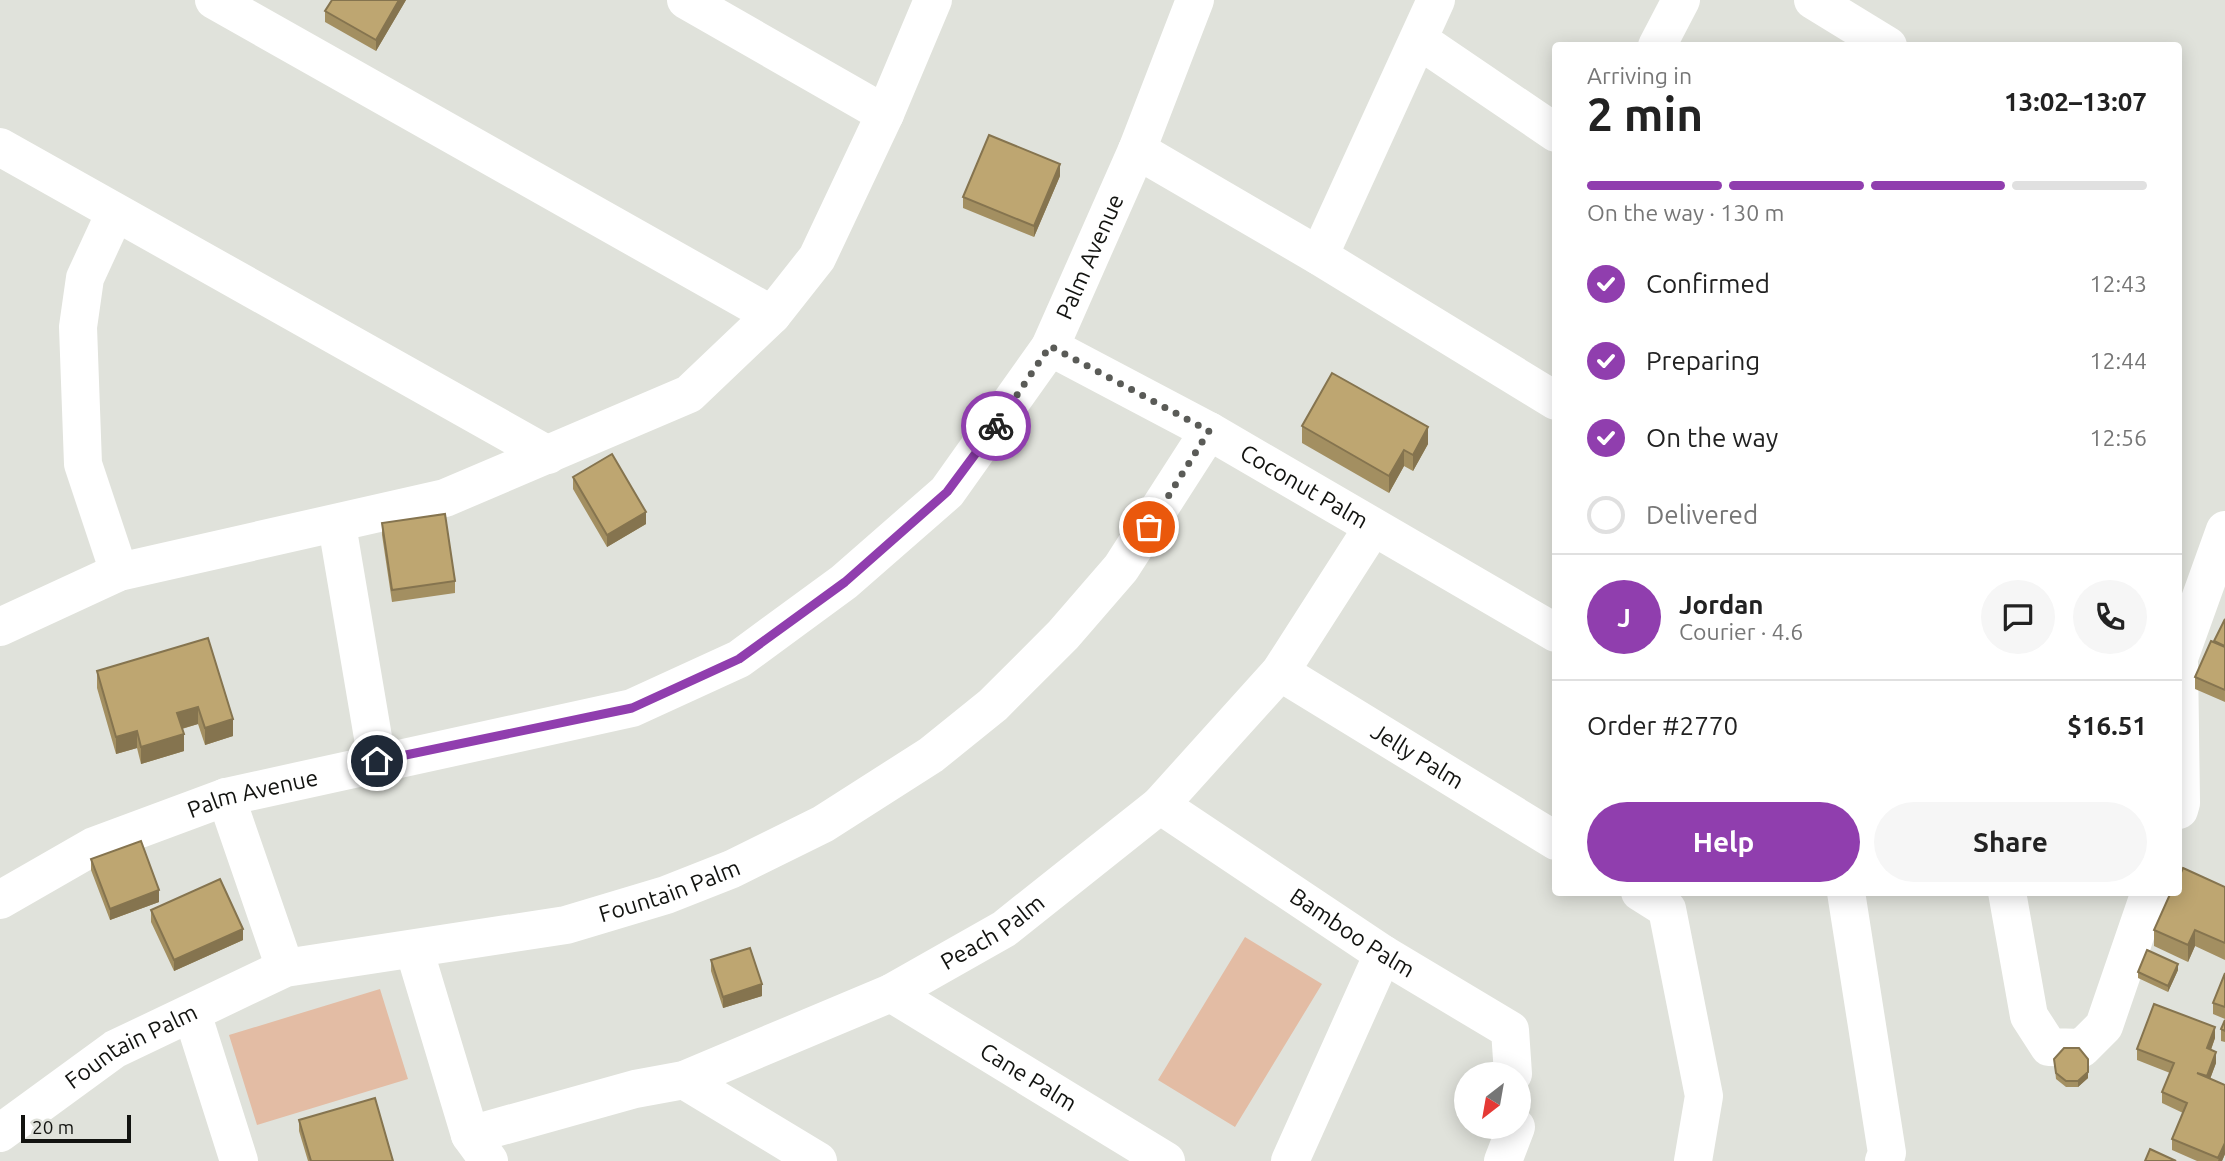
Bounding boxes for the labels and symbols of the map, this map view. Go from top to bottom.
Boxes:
street label: Palm Avenue [1051,190,1128,323]
courier [961,391,1031,461]
street label: Coconut Palm [1236,439,1373,533]
pin [1119,497,1179,557]
street label: Jelly Palm [1367,718,1468,793]
pin [347,731,407,791]
street label: Palm Avenue [184,764,320,822]
street label: Fountain Palm [596,854,744,926]
street label: Bamboo Palm [1286,883,1419,982]
street label: Peach Palm [936,889,1049,974]
street label: Fountain Palm [60,999,201,1093]
street label: Cane Palm [976,1038,1081,1115]
north arrow [1454,1062,1531,1139]
scale bar [21,1112,131,1144]

